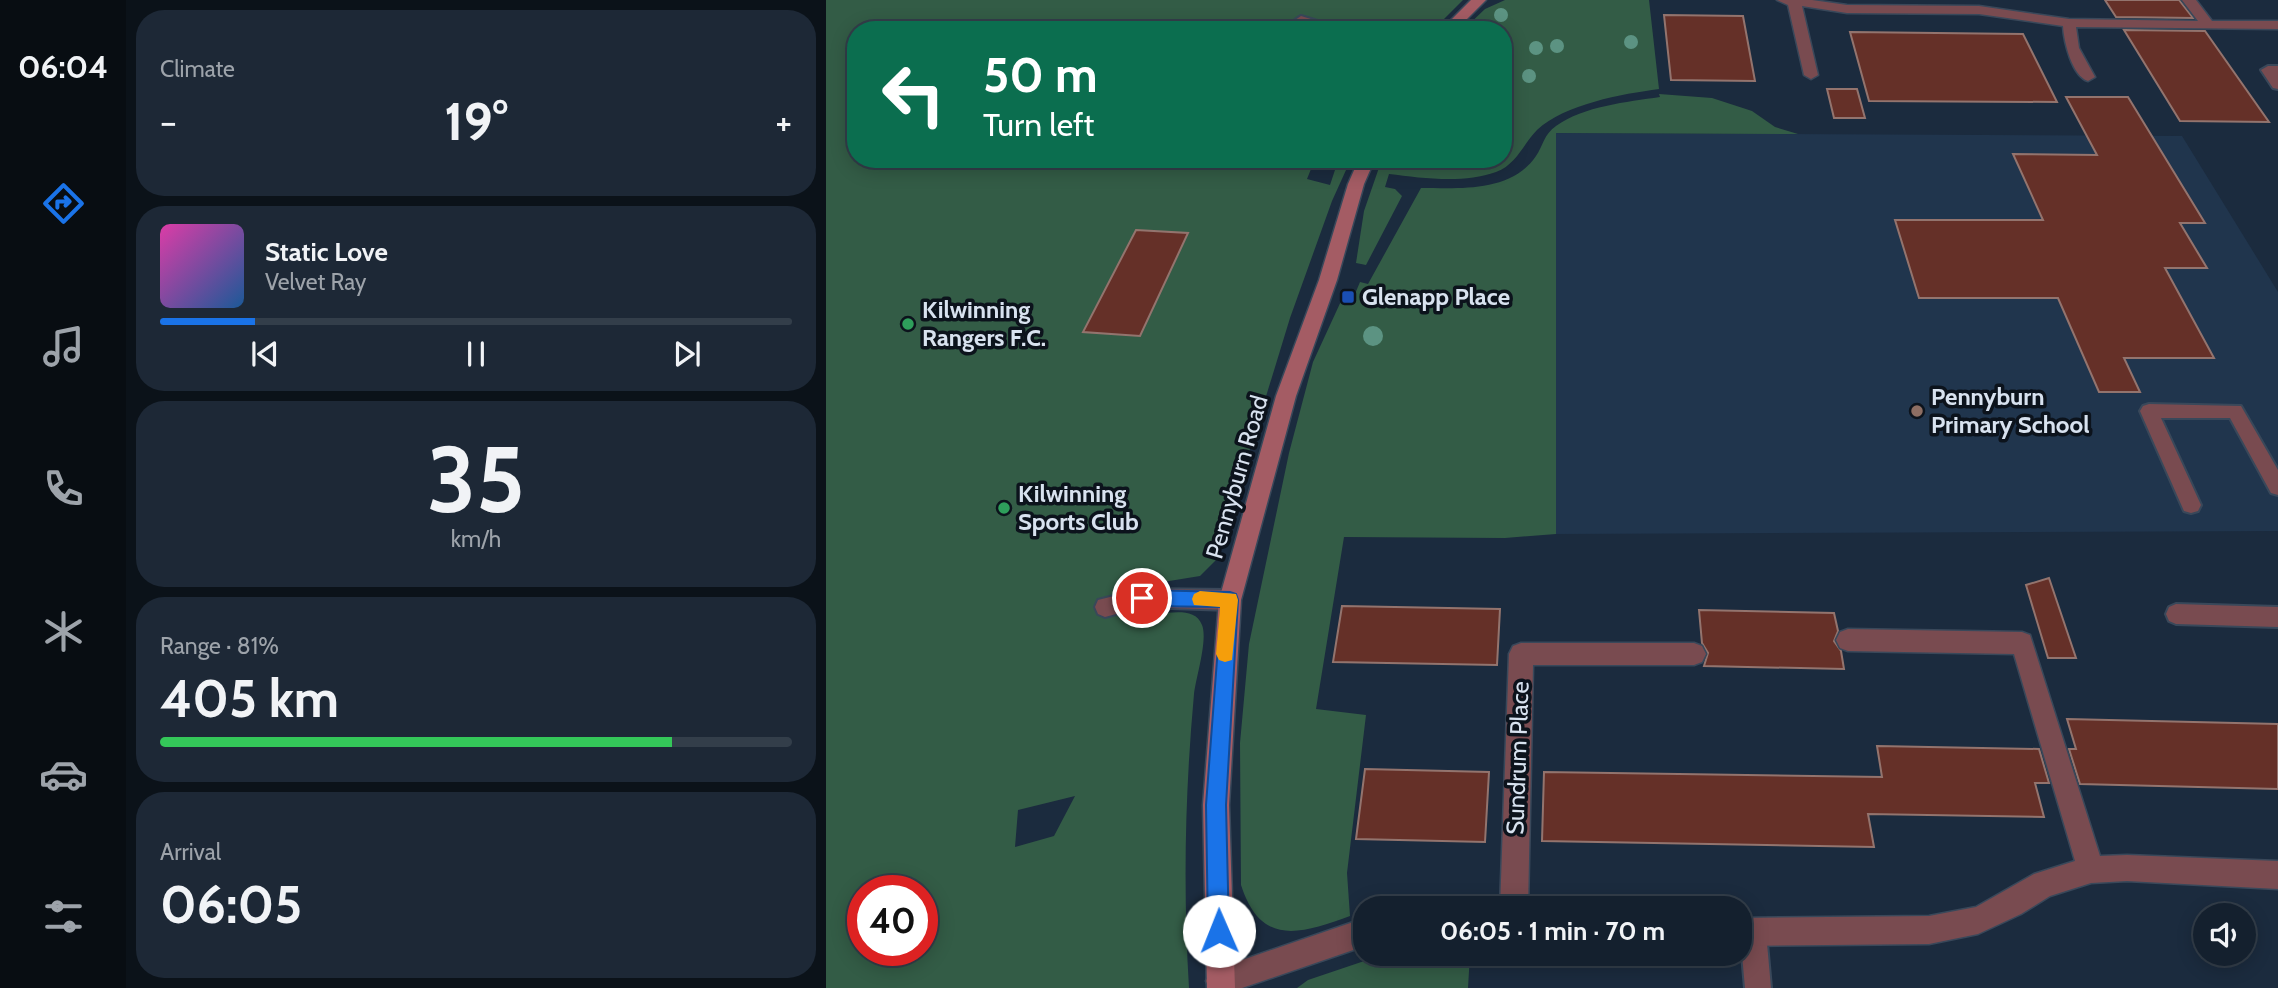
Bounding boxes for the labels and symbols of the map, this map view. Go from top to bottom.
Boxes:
place label: Glenapp Place [1362,282,1510,311]
marker: Glenapp Place [1340,289,1356,305]
place label: Kilwinning Rangers F.C. [922,295,1046,352]
marker: Kilwinning Rangers F.C. [900,316,916,332]
place label: Pennyburn Primary School [1931,382,2090,439]
street label: Pennyburn Road [1199,392,1274,562]
marker: Pennyburn Primary School [1909,403,1925,419]
place label: Kilwinning Sports Club [1018,479,1139,536]
marker: Kilwinning Sports Club [996,500,1012,516]
pin [1112,568,1172,628]
street label: Sundrum Place [1500,681,1535,835]
speed limit sign: 40 [847,875,938,966]
position arrow [1182,894,1256,968]

